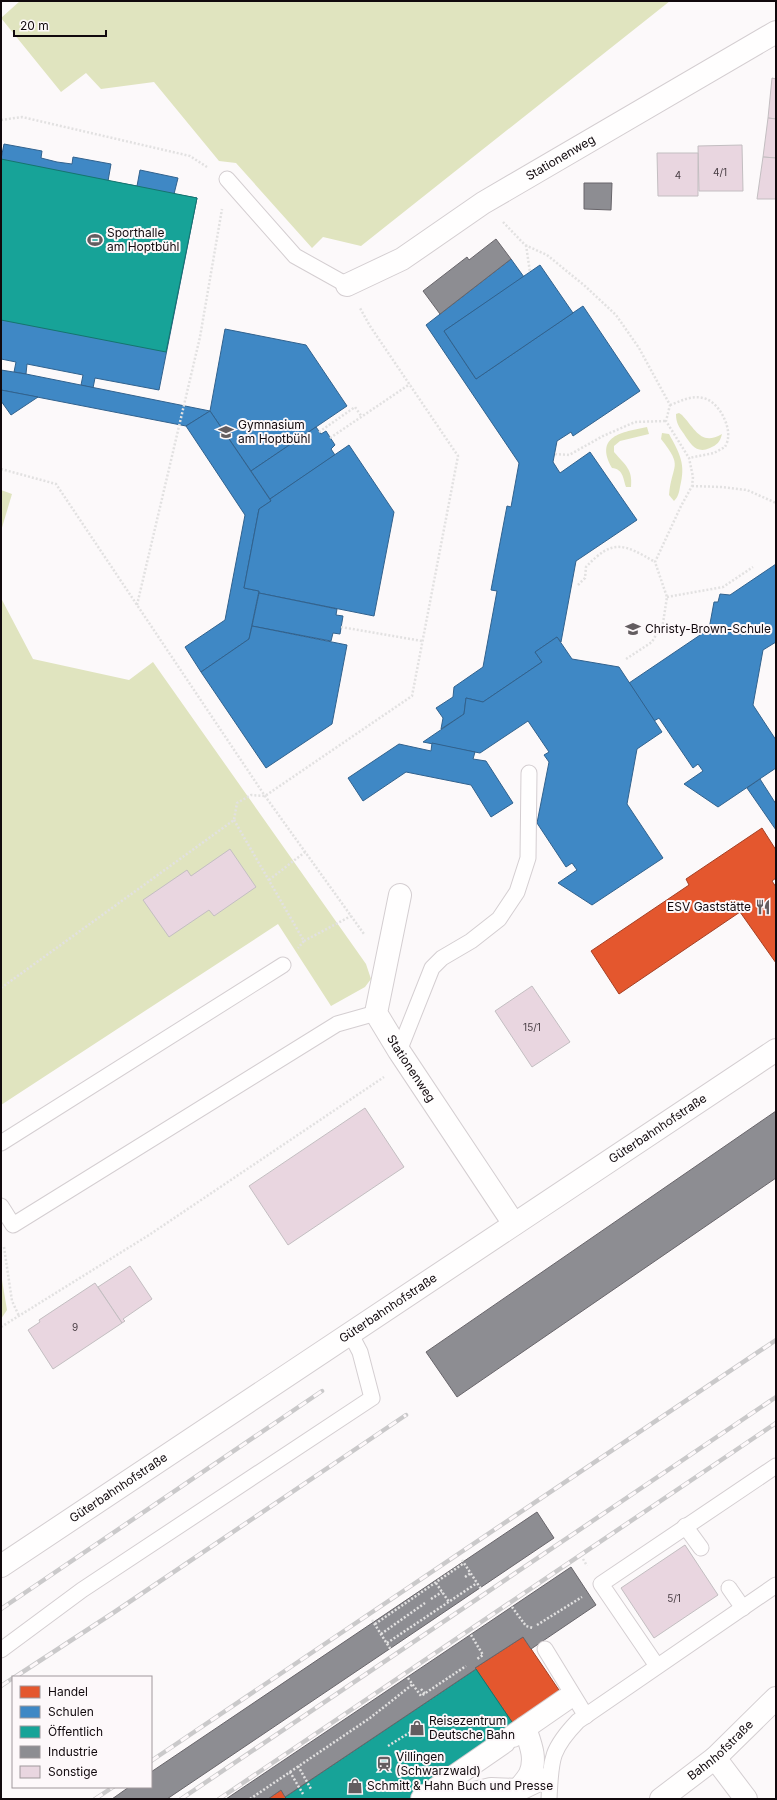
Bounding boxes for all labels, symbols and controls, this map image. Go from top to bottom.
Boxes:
scale bar [14,12,106,38]
text: 20 m [20,18,49,33]
street label: Stationenweg [523,131,598,183]
house number: 4/1 [713,166,727,178]
house number: 4 [675,169,681,181]
place label: Sporthalle am Hoptbühl [107,225,179,254]
sports icon: Sporthalle am Hoptbühl [86,231,104,249]
place label: Gymnasium am Hoptbühl [238,417,310,446]
school or university icon: Gymnasium am Hoptbühl [217,423,235,441]
school or university icon: Christy-Brown-Schule [624,620,642,638]
place label: Christy-Brown-Schule [645,621,771,636]
restaurant icon: ESV Gaststätte [754,898,772,916]
place label: ESV Gaststätte [667,899,751,914]
house number: 15/1 [523,1021,541,1033]
street label: Stationenweg [384,1032,439,1105]
street label: Güterbahnhofstraße [606,1090,709,1166]
street label: Güterbahnhofstraße [336,1270,440,1346]
house number: 9 [72,1321,78,1333]
street label: Güterbahnhofstraße [66,1449,170,1525]
house number: 5/1 [667,1592,681,1604]
legend [12,1676,152,1788]
text: Handel [48,1684,88,1699]
text: Schulen [48,1704,94,1719]
place label: Reisezentrum Deutsche Bahn [429,1713,515,1742]
street label: Bahnhofstraße [684,1717,756,1783]
shop icon: Reisezentrum Deutsche Bahn [408,1719,426,1737]
text: Öffentlich [48,1724,103,1739]
text: Industrie [48,1744,98,1759]
place label: Villingen (Schwarzwald) [396,1749,481,1778]
station icon: Villingen (Schwarzwald) [375,1755,393,1773]
text: Sonstige [48,1764,98,1779]
shop icon: Schmitt & Hahn Buch und Presse [346,1777,364,1795]
place label: Schmitt & Hahn Buch und Presse [367,1778,553,1793]

